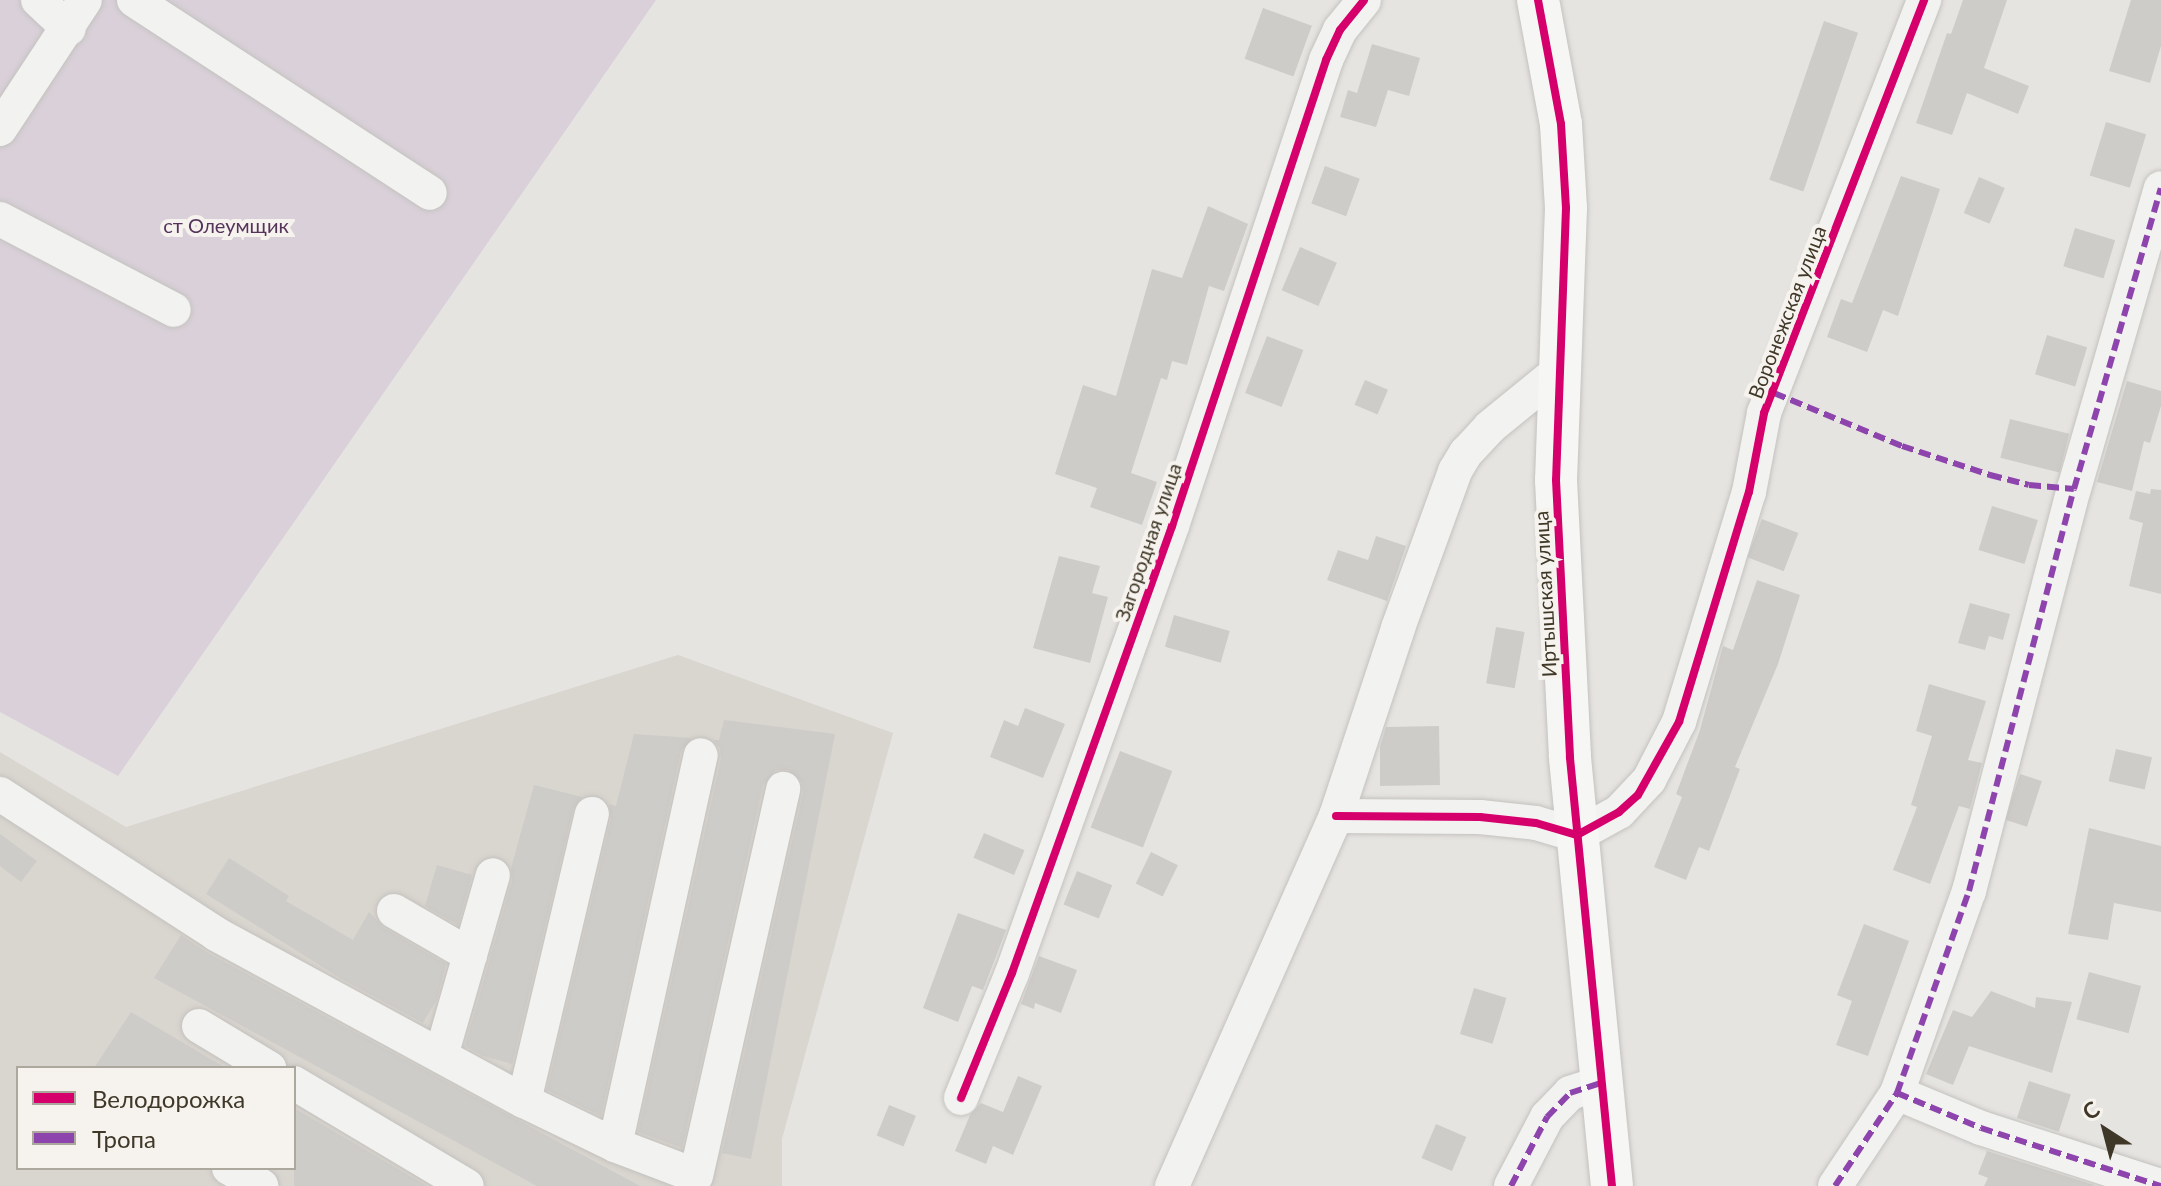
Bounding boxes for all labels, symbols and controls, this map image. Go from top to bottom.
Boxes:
park label: ст Олеумщик [163,213,289,237]
street label: Воронежская улица [1743,222,1831,402]
street label: Загородная улица [1110,460,1186,624]
street label: Иртышская улица [1529,510,1561,678]
legend [16,1066,296,1170]
text: Велодорожка [92,1084,245,1113]
north arrow [2065,1090,2145,1170]
text: С [2077,1095,2104,1125]
text: Тропа [92,1124,156,1153]

